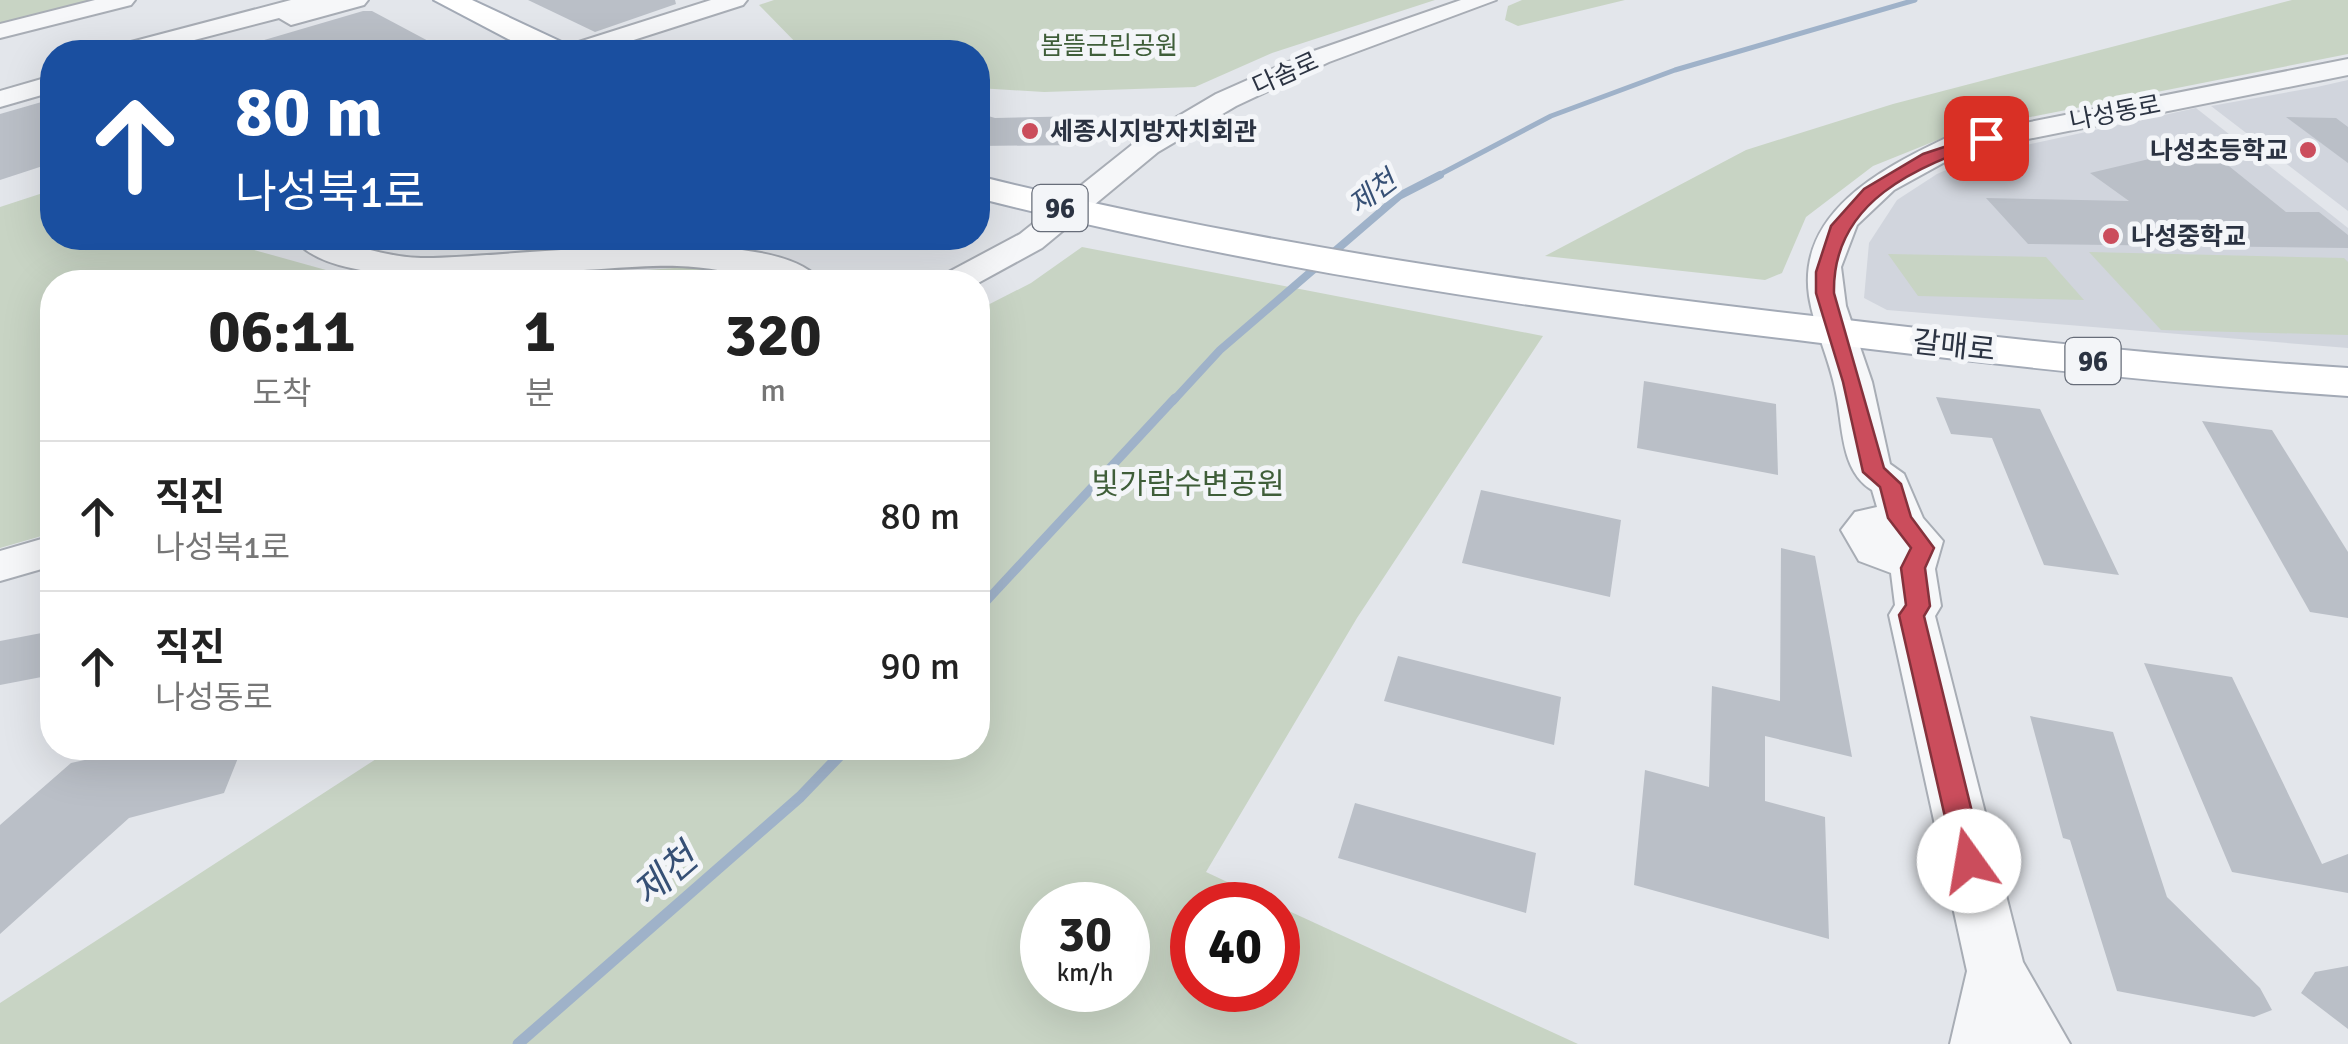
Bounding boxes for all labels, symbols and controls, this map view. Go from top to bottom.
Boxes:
park label: 봄뜰근린공원 [1040,30,1178,61]
street label: 다솜로 [1247,45,1323,102]
text: 80 m [235,69,383,155]
icon: ahead [70,80,200,210]
street label: 나성동로 [2067,88,2163,136]
pin [1944,96,2029,181]
icon: arrive [1959,111,2014,166]
place label: 세종시지방자치회관 [1050,116,1257,147]
marker: 세종시지방자치회관 [1019,120,1041,142]
place label: 나성초등학교 [2150,135,2288,166]
marker: 나성초등학교 [2297,139,2319,161]
water label: 제천 [1342,162,1406,222]
text: 나성북1로 [235,165,425,220]
road number: 96 [1032,185,1088,231]
place label: 나성중학교 [2131,221,2246,252]
marker: 나성중학교 [2100,225,2122,247]
text: 06:11 [208,295,356,369]
text: 1 [524,295,556,369]
text: 320 [724,299,822,373]
street label: 갈매로 [1911,324,1997,369]
road number: 96 [2066,338,2120,384]
text: m [760,371,786,410]
text: 도착 [252,374,311,413]
text: 분 [525,374,555,413]
park label: 빛가람수변공원 [1091,466,1285,503]
text: 직진 [155,474,225,521]
icon: ahead [70,489,125,544]
text: 80 m [880,493,960,540]
text: 나성북1로 [155,528,290,567]
text: 직진 [155,624,225,671]
icon: ahead [70,639,125,694]
text: 90 m [880,643,960,690]
text: 나성동로 [155,678,273,717]
position arrow [1917,809,2021,913]
water label: 제천 [624,832,710,916]
speed limit sign: 40 [1170,882,1300,1012]
text: 30 [1058,904,1112,966]
text: km/h [1057,957,1113,988]

